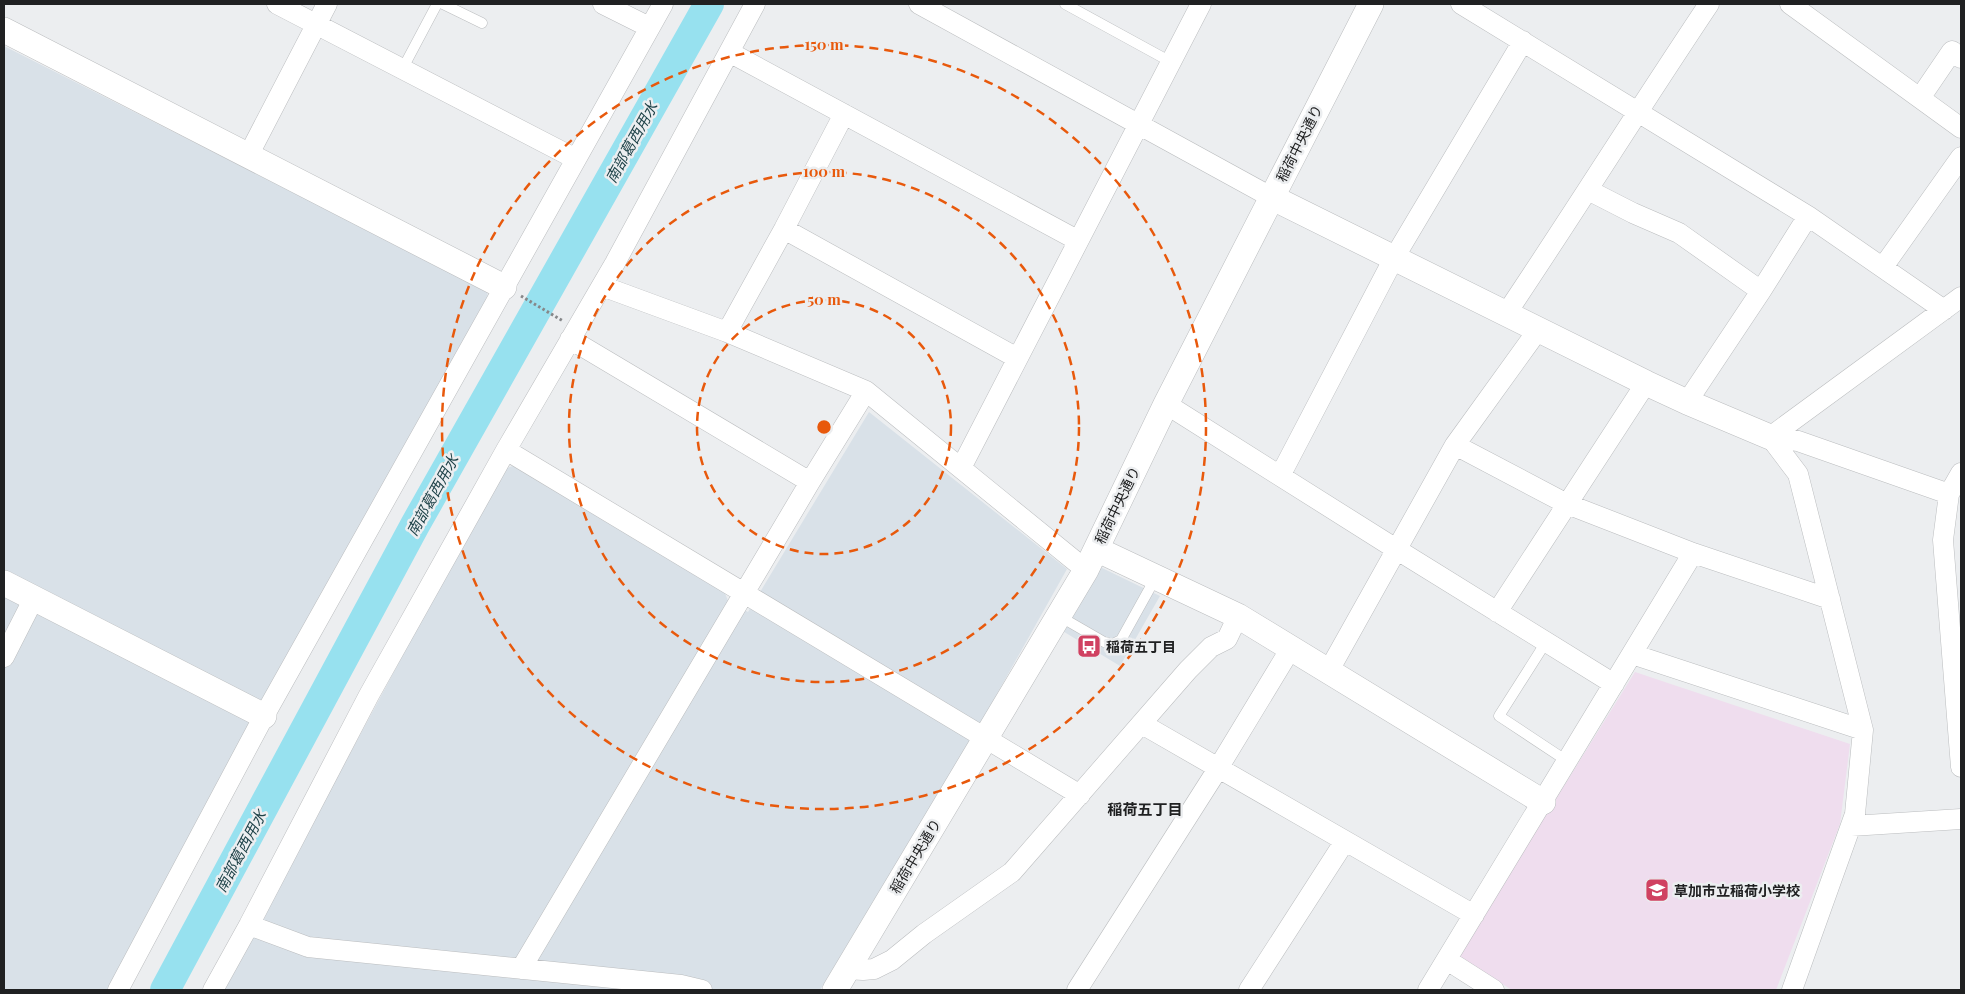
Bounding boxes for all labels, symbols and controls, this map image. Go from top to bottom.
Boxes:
text: 150 m [804,34,844,54]
water label: 南部葛西用水 [600,96,663,186]
street label: 稲荷中央通り [1271,101,1327,185]
text: 100 m [803,161,846,181]
text: 50 m [807,289,841,309]
centre of rings [815,418,833,436]
water label: 南部葛西用水 [401,449,464,539]
street label: 稲荷中央通り [1090,463,1144,547]
bus stop icon: 稲荷五丁目 [1076,633,1102,659]
place label: 稲荷五丁目 [1106,637,1176,656]
district label: 稲荷五丁目 [1107,799,1183,819]
water label: 南部葛西用水 [210,805,271,895]
street label: 稲荷中央通り [885,815,945,897]
school or university icon: 草加市立稲荷小学校 [1644,877,1670,903]
place label: 草加市立稲荷小学校 [1674,881,1800,900]

